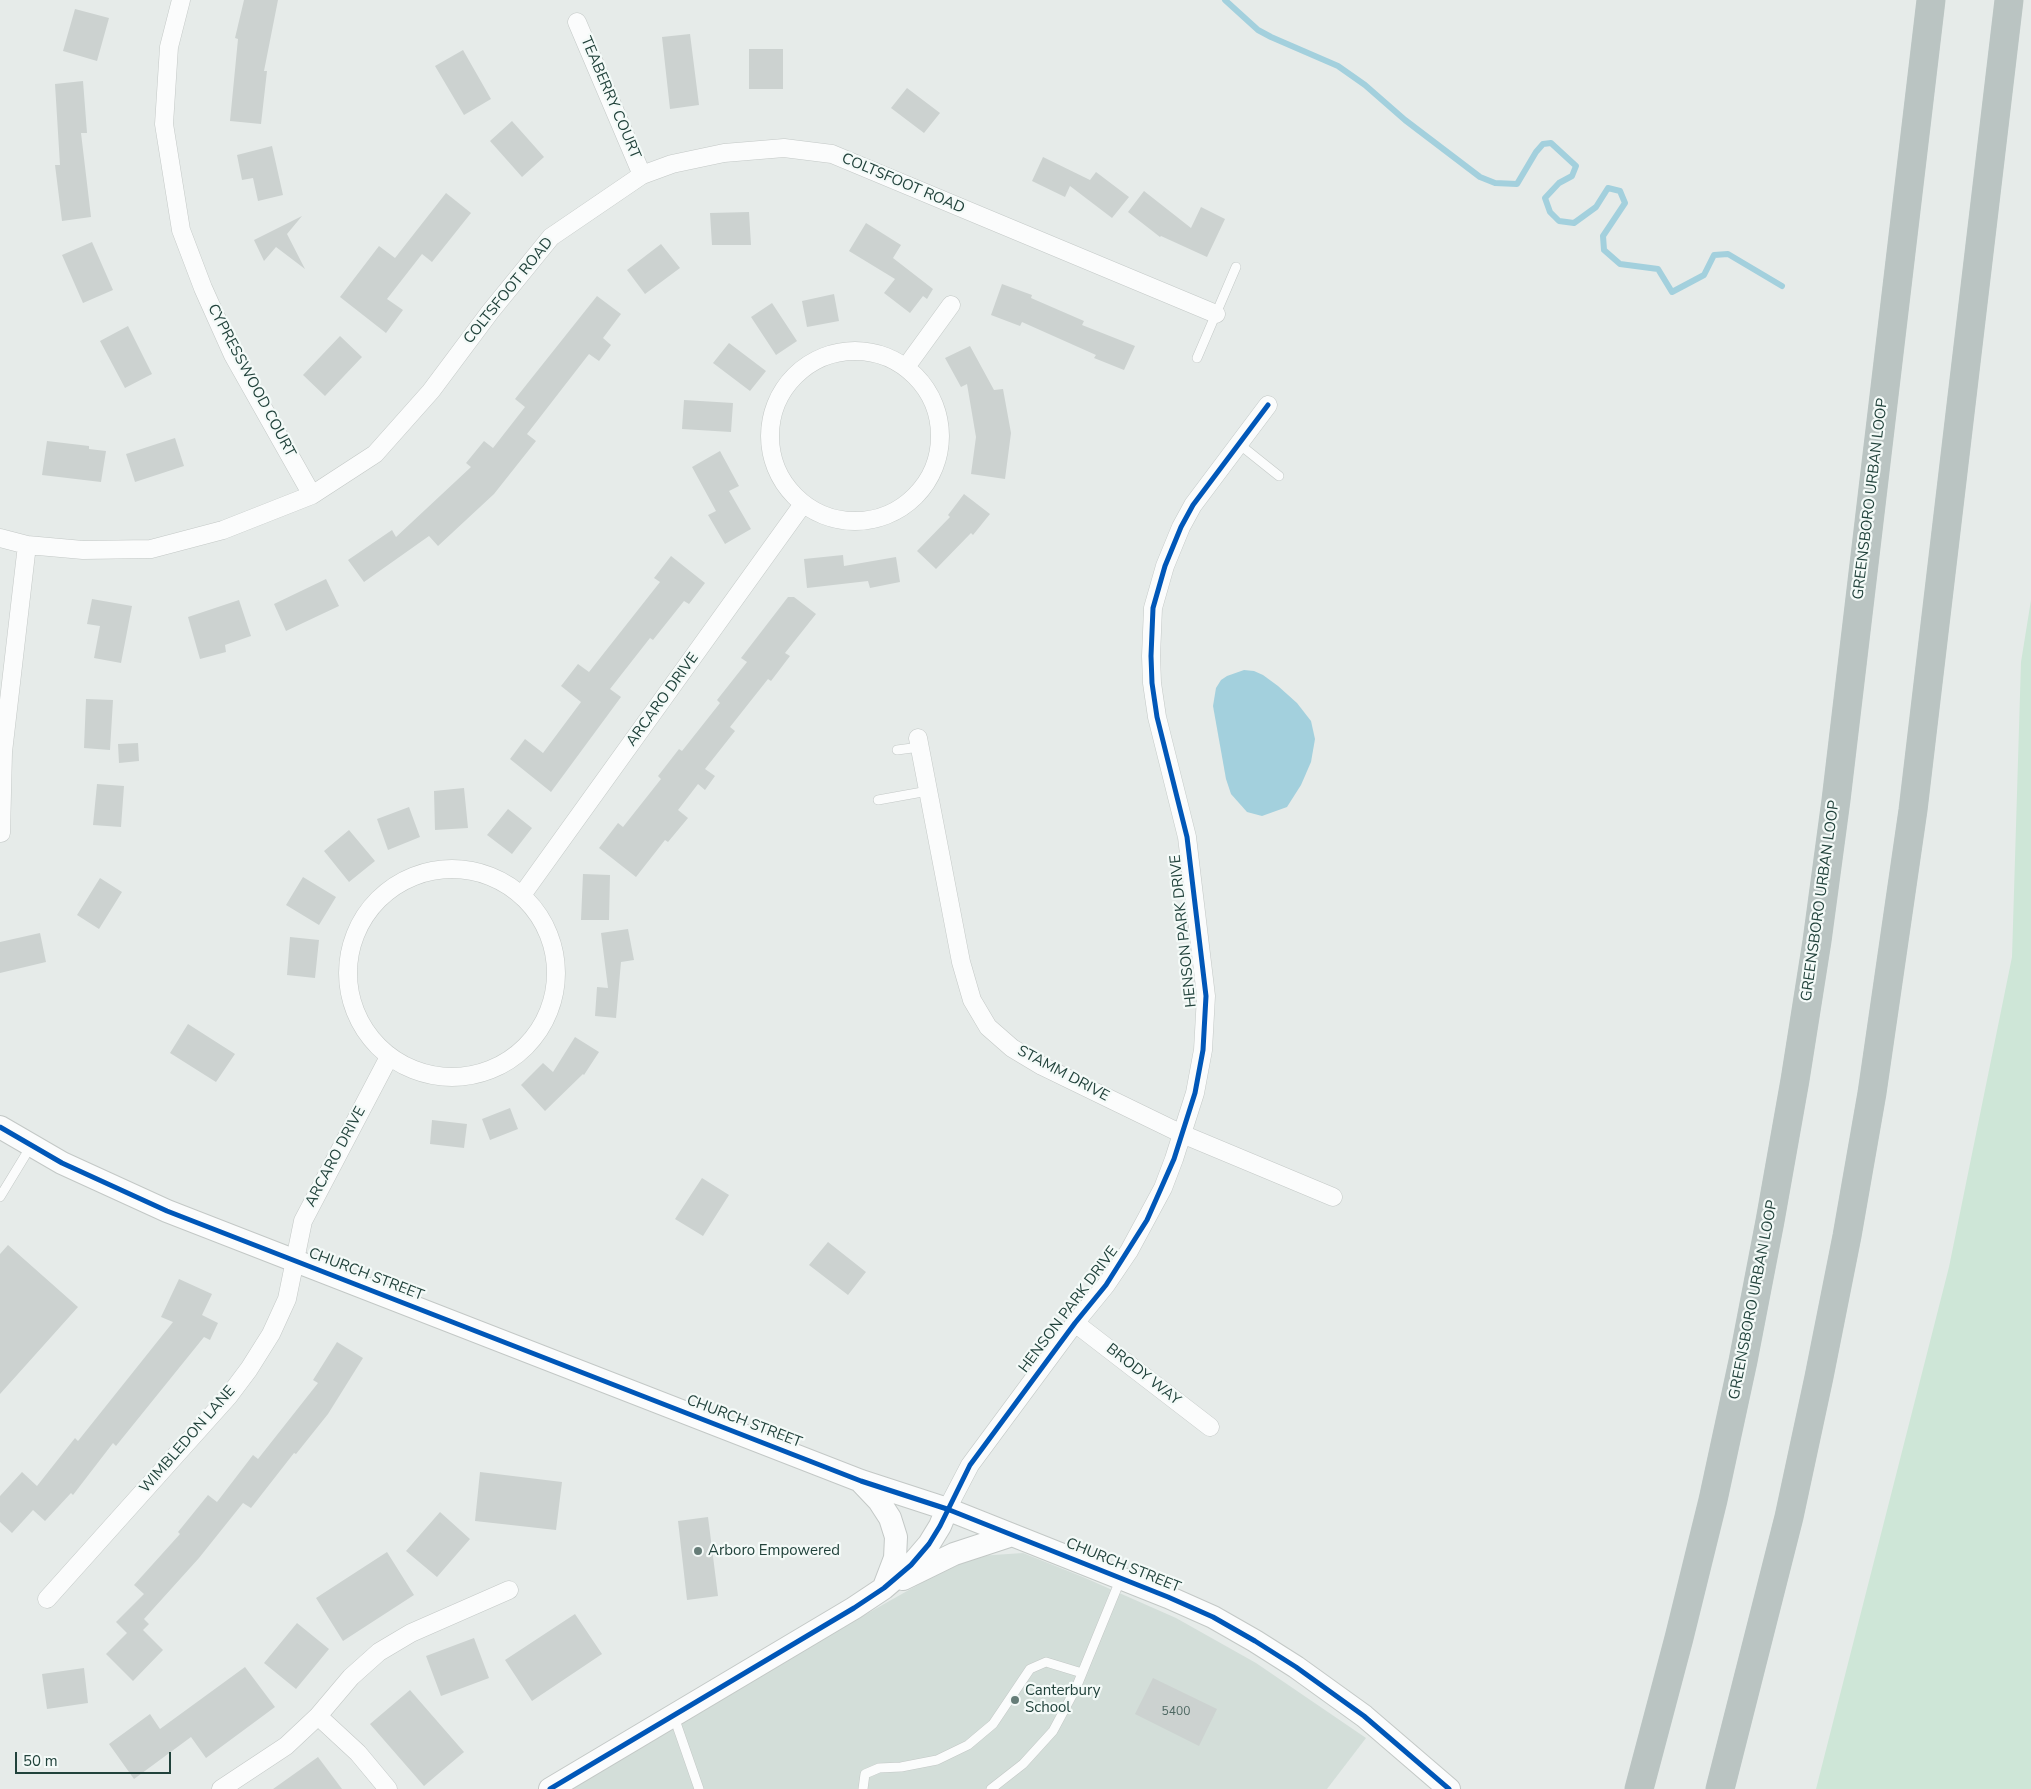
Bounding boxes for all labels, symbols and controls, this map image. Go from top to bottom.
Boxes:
street label: TEABERRY COURT [576,34,644,162]
street label: COLTSFOOT ROAD [839,150,967,218]
street label: COLTSFOOT ROAD [460,234,558,348]
street label: CYPRESSWOOD COURT [203,301,299,461]
street label: GREENSBORO URBAN LOOP [1850,397,1892,601]
street label: ARCARO DRIVE [623,650,703,750]
street label: GREENSBORO URBAN LOOP [1798,799,1844,1003]
street label: HENSON PARK DRIVE [1167,854,1201,1008]
street label: STAMM DRIVE [1014,1042,1112,1106]
street label: ARCARO DRIVE [302,1104,370,1210]
street label: GREENSBORO URBAN LOOP [1726,1199,1782,1401]
street label: HENSON PARK DRIVE [1016,1243,1122,1377]
street label: CHURCH STREET [306,1245,426,1305]
street label: BRODY WAY [1102,1340,1184,1410]
street label: WIMBLEDON LANE [136,1383,240,1497]
street label: CHURCH STREET [684,1392,804,1452]
street label: CHURCH STREET [1063,1535,1183,1597]
place label: Arboro Empowered [708,1542,840,1560]
marker: Arboro Empowered [692,1545,704,1557]
place label: Canterbury School [1025,1682,1101,1717]
marker: Canterbury School [1009,1694,1021,1706]
house number: 5400 [1162,1705,1190,1719]
scale bar [18,1742,174,1774]
text: 50 m [23,1751,58,1771]

